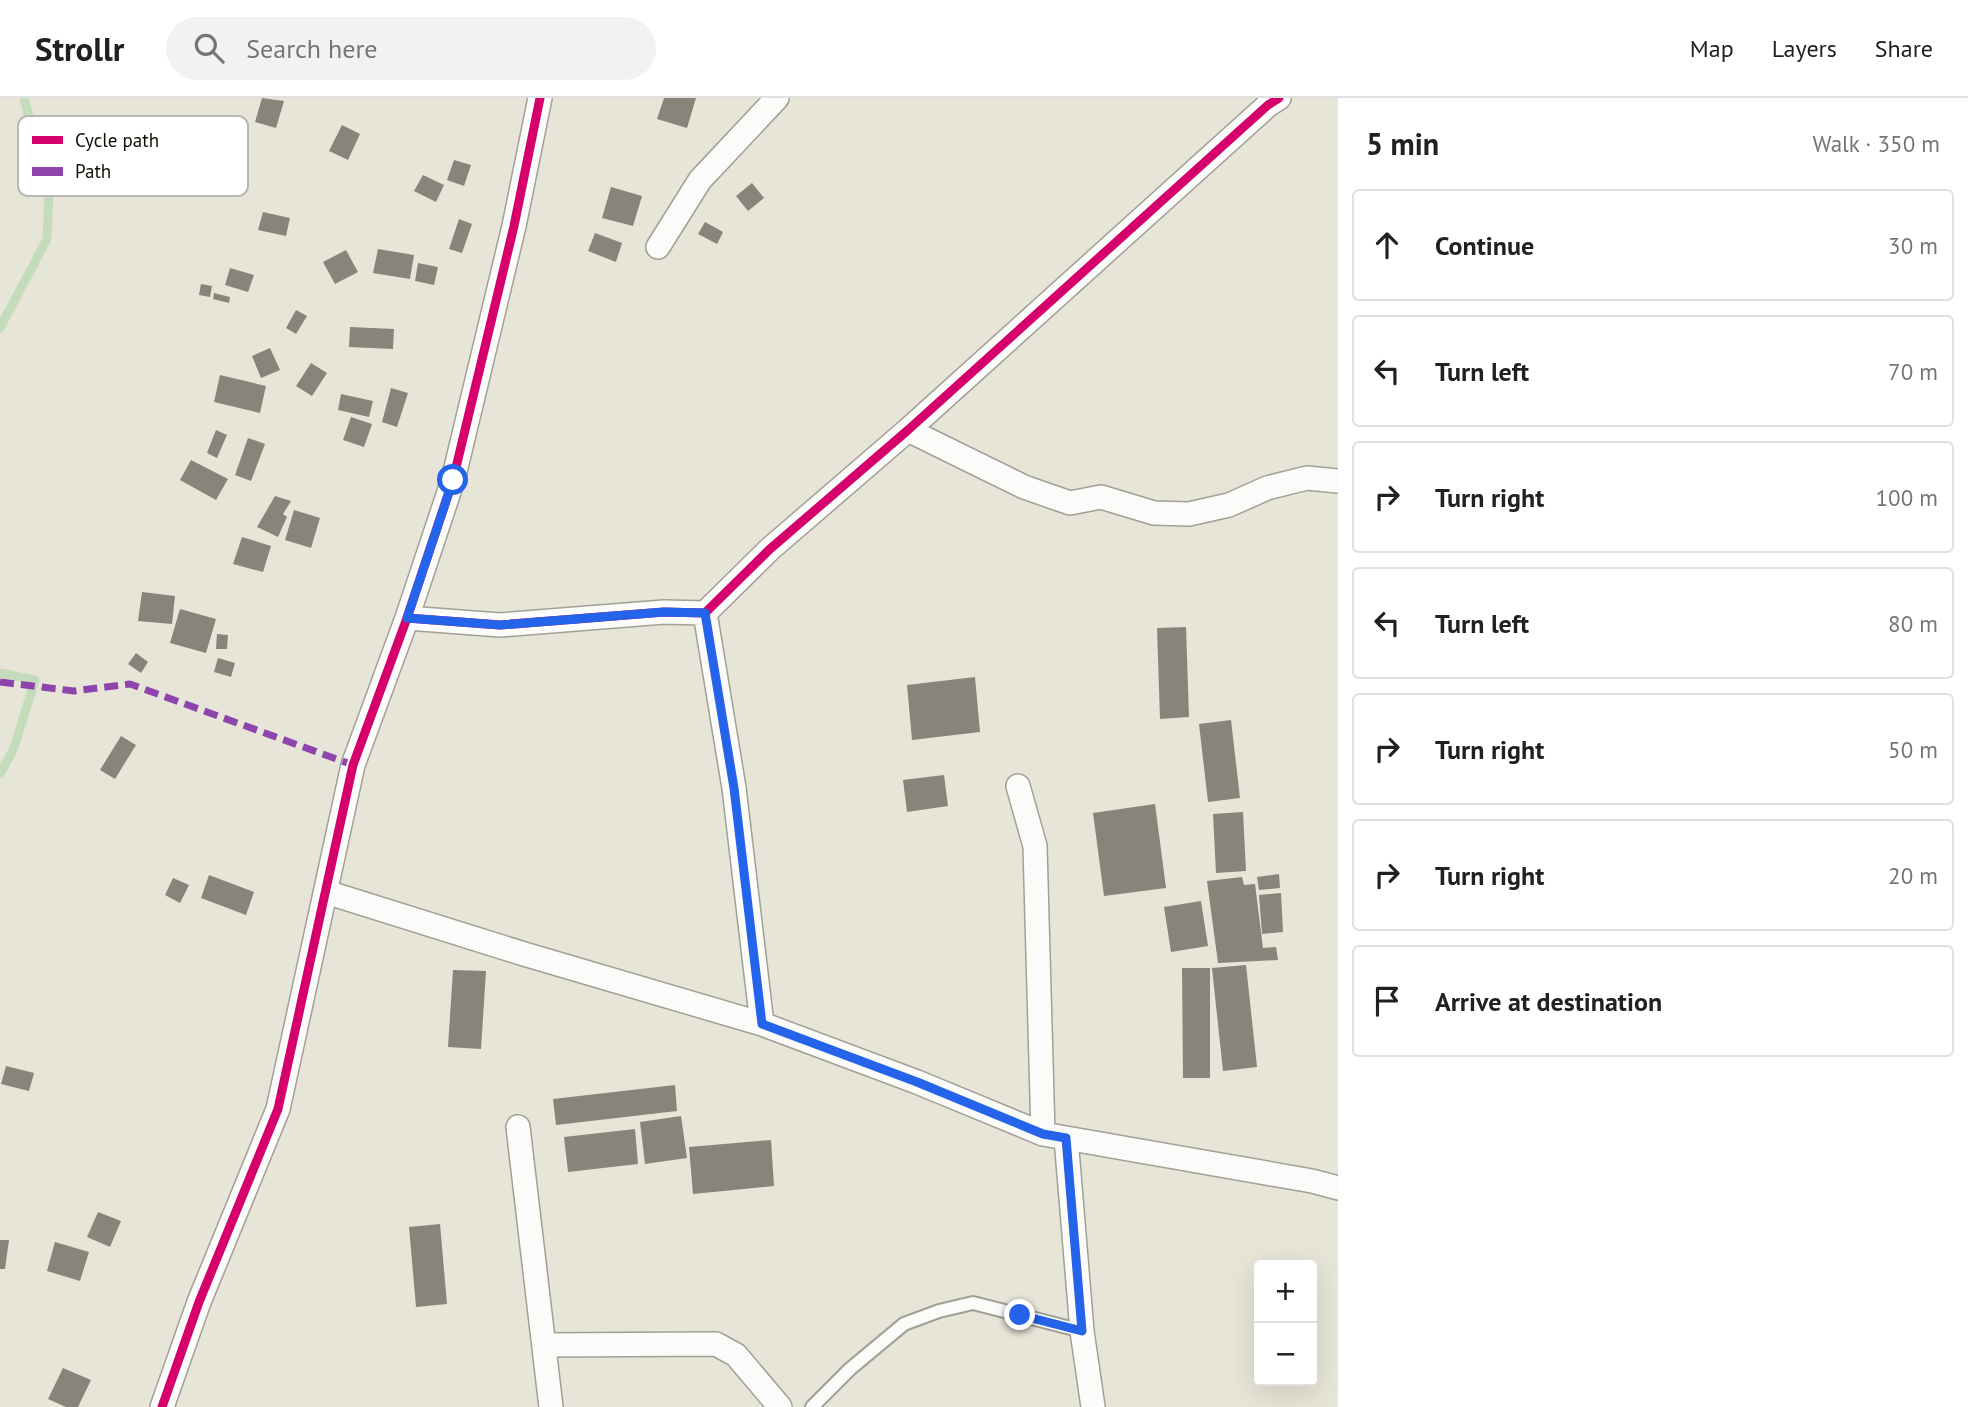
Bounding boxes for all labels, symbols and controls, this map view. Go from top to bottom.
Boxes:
search box [166,17,656,80]
text: Strollr [35,27,124,70]
icon: search [190,29,228,67]
text: Search here [246,32,377,65]
text: Map [1690,33,1734,64]
text: Layers [1772,33,1837,64]
text: Share [1875,33,1933,64]
legend [18,116,248,196]
text: 5 min [1366,124,1439,163]
text: Cycle path [75,128,159,152]
text: Walk · 350 m [1813,129,1940,158]
text: Path [75,159,111,183]
icon: ahead [1368,226,1406,264]
text: Continue [1435,229,1534,262]
text: 30 m [1888,231,1938,260]
icon: left [1368,352,1406,390]
text: Turn left [1435,355,1529,388]
text: 70 m [1888,357,1938,386]
route start [437,464,468,495]
icon: right [1368,478,1406,516]
text: Turn right [1435,481,1544,514]
text: 100 m [1876,483,1938,512]
icon: left [1368,604,1406,642]
text: Turn left [1435,607,1529,640]
text: 80 m [1888,609,1938,638]
icon: right [1368,730,1406,768]
text: Turn right [1435,733,1544,766]
text: 50 m [1888,735,1938,764]
icon: right [1368,856,1406,894]
text: Turn right [1435,859,1544,892]
text: 20 m [1888,861,1938,890]
icon: arrive [1368,982,1406,1020]
text: Arrive at destination [1435,985,1662,1018]
map controls [1254,1260,1317,1386]
button: + [1254,1260,1317,1323]
route end [1004,1299,1035,1330]
button: − [1254,1323,1317,1386]

